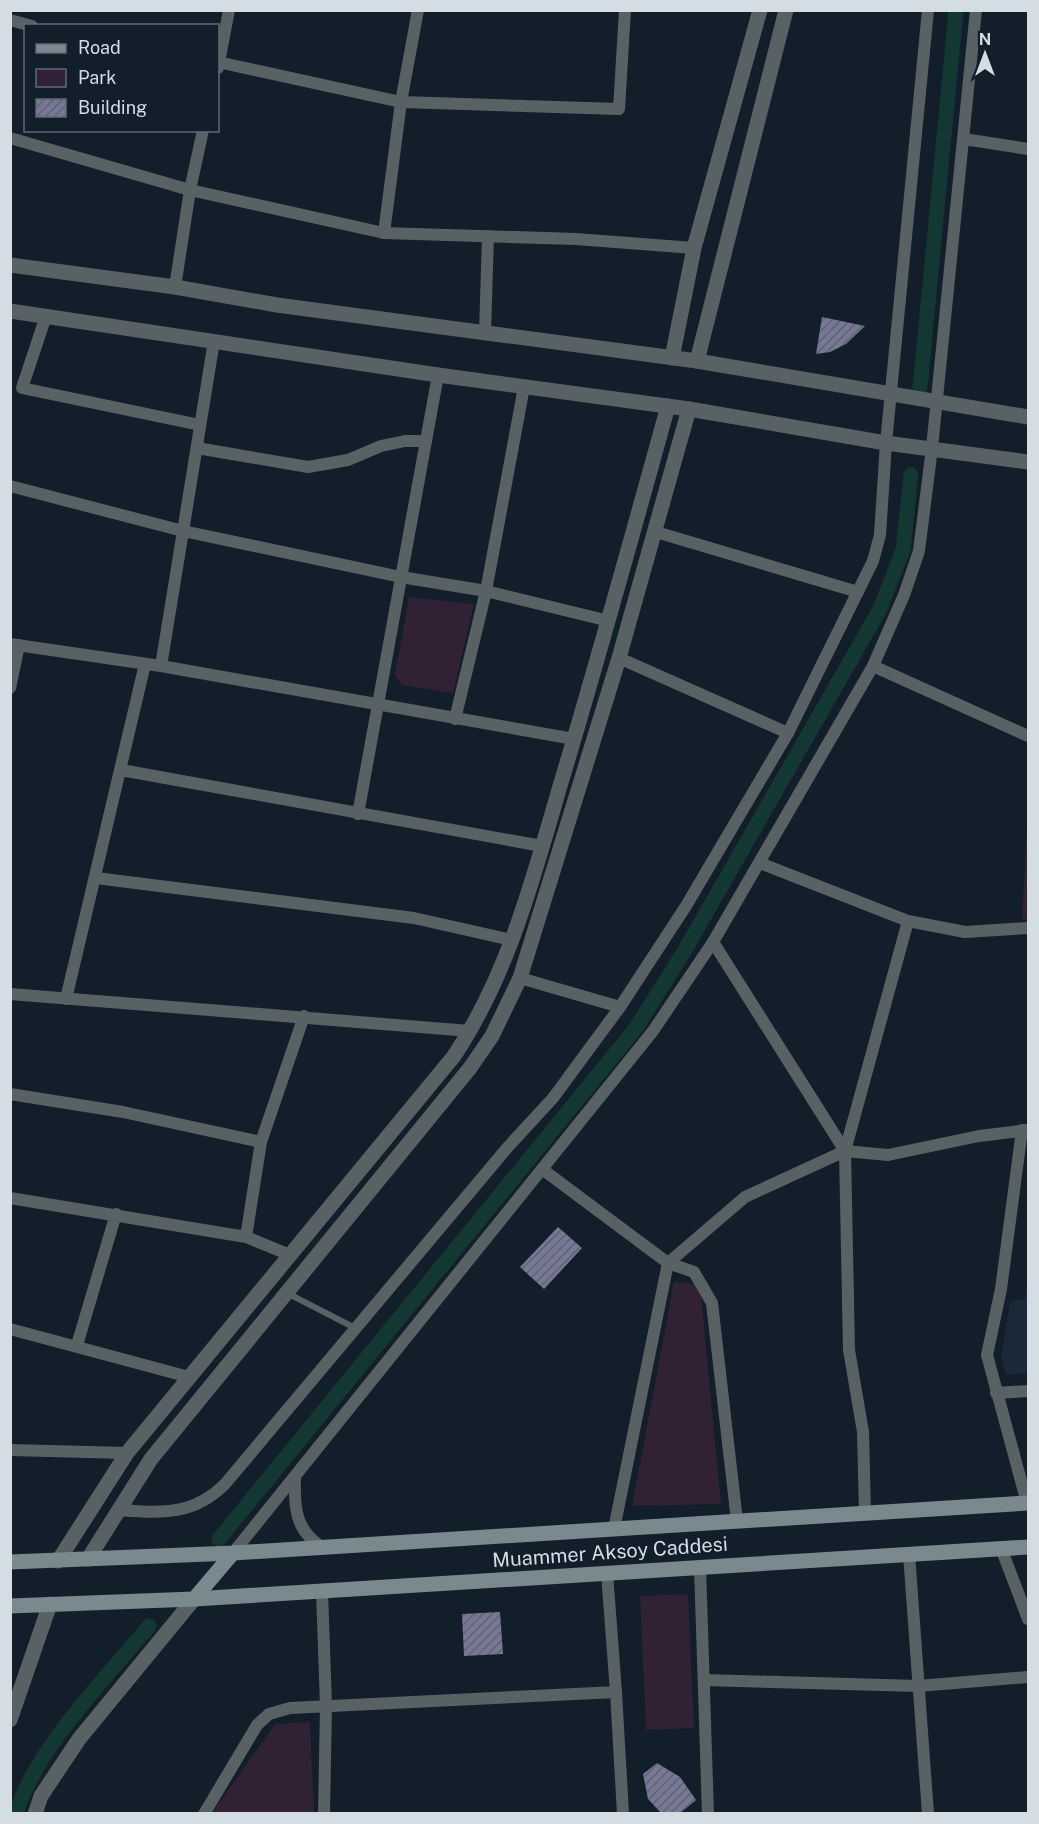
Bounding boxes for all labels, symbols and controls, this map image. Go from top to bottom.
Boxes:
legend [24,24,219,132]
north arrow [955,24,1015,84]
text: N [979,30,991,49]
text: Road [78,37,121,58]
text: Park [78,67,116,88]
text: Building [78,97,147,118]
street label: Muammer Aksoy Caddesi [492,1532,728,1572]

